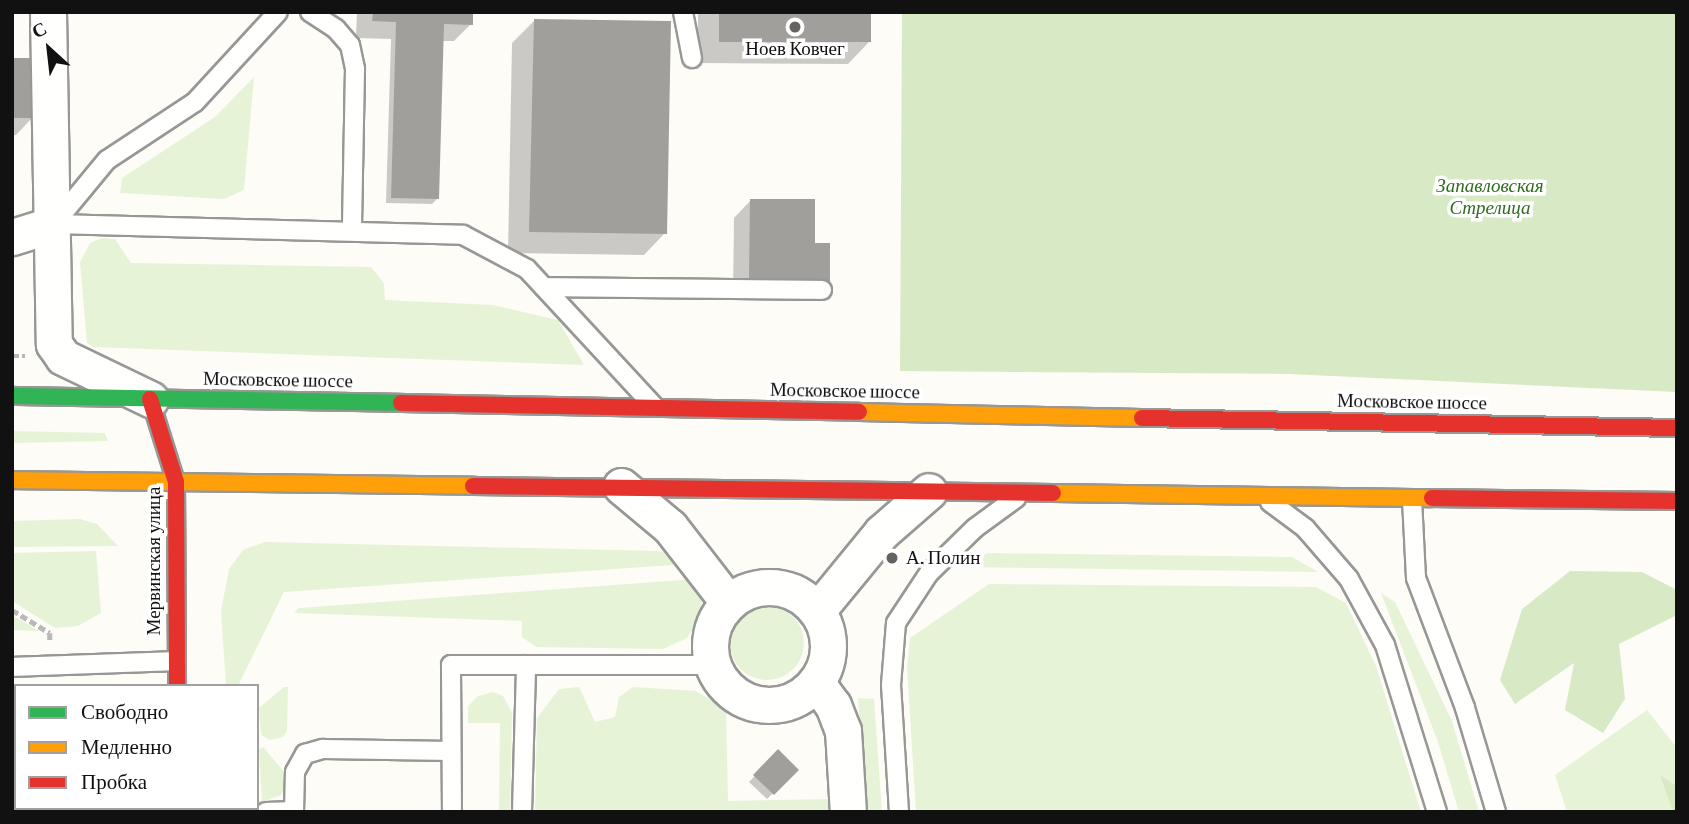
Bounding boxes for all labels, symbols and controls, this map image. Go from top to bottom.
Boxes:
north arrow [14,14,84,84]
text: С [28,17,50,42]
marker: Ноев Ковчег [787,19,803,35]
place label: Ноев Ковчег [745,38,845,60]
park label: Запавловская Стрелица [1436,175,1544,219]
street label: Московское шоссе [203,367,353,393]
street label: Московское шоссе [770,378,920,404]
street label: Московское шоссе [1337,389,1487,415]
street label: Мервинская улица [143,487,165,635]
place label: А. Полин [906,547,980,569]
marker: А. Полин [884,550,900,566]
legend [14,684,259,810]
text: Свободно [81,700,168,724]
text: Медленно [81,735,172,759]
text: Пробка [81,770,147,794]

